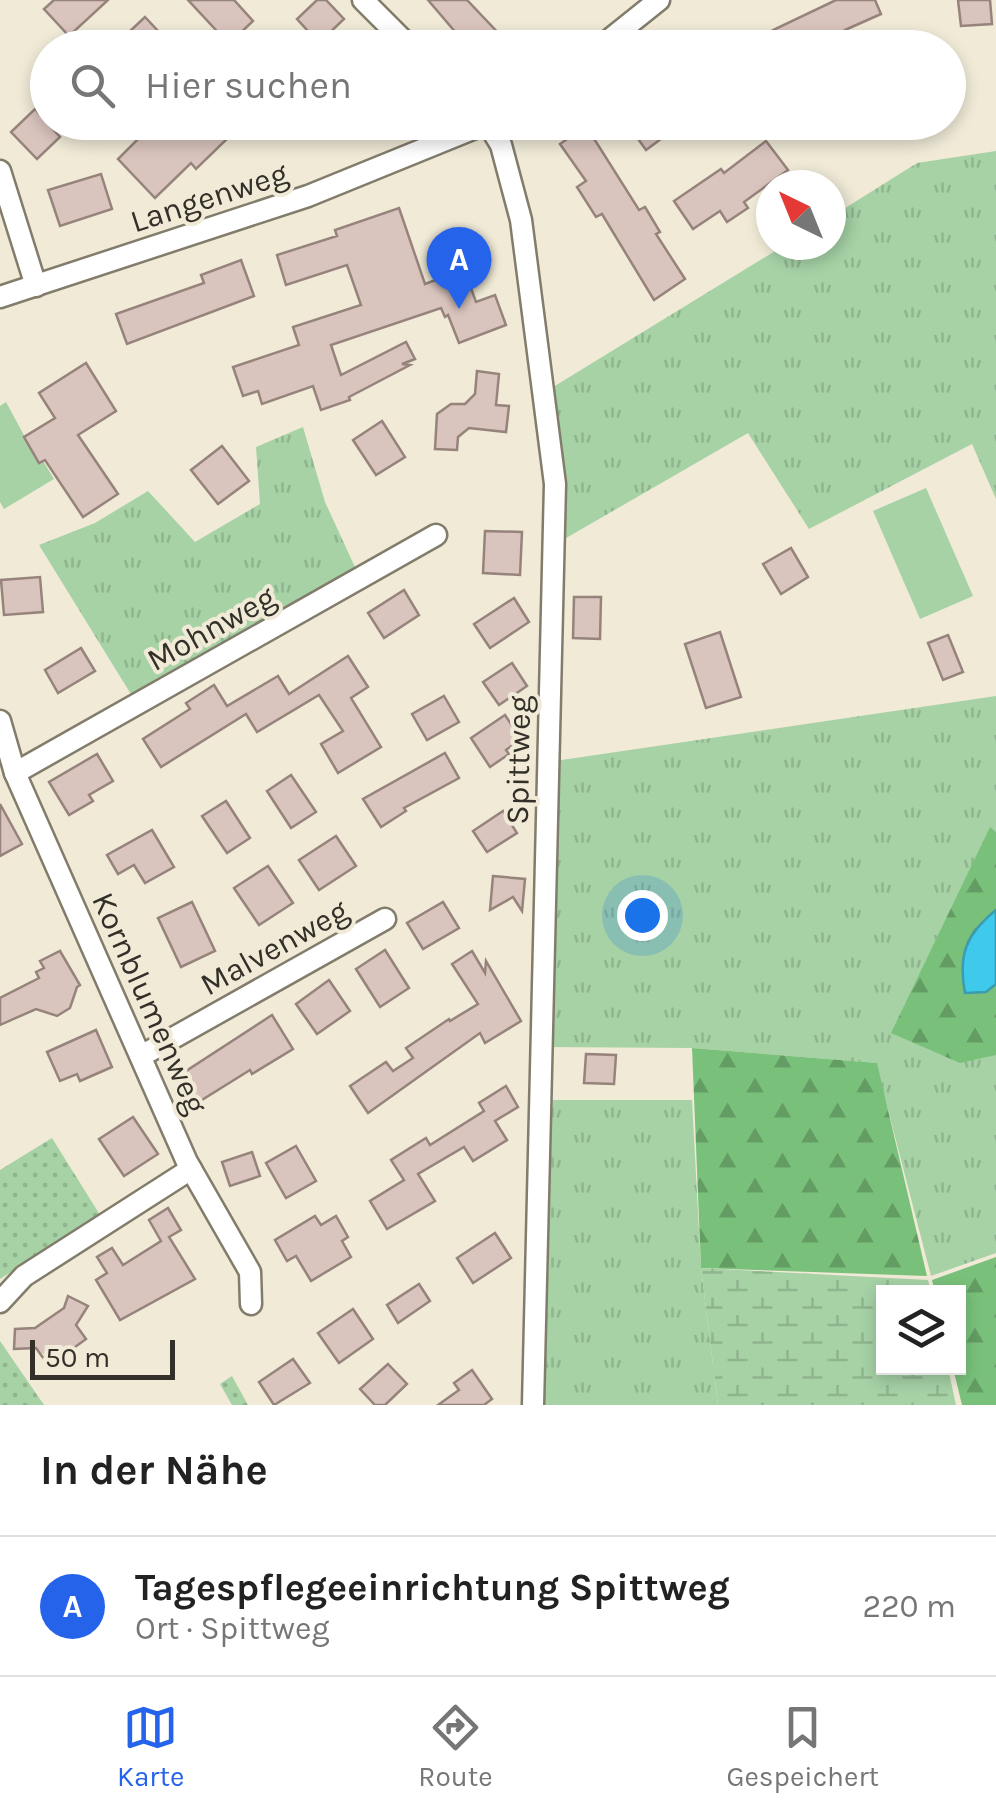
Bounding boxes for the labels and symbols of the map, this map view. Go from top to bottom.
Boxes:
street label: Langenweg [126,155,293,240]
north arrow [756,170,846,260]
pin: A [426,226,492,309]
street label: Mohnweg [141,578,282,679]
street label: Spittweg [499,695,538,825]
street label: Kornblumenweg [84,887,215,1120]
your location [617,890,668,941]
street label: Malvenweg [194,892,355,1003]
scale bar [30,1335,175,1380]

